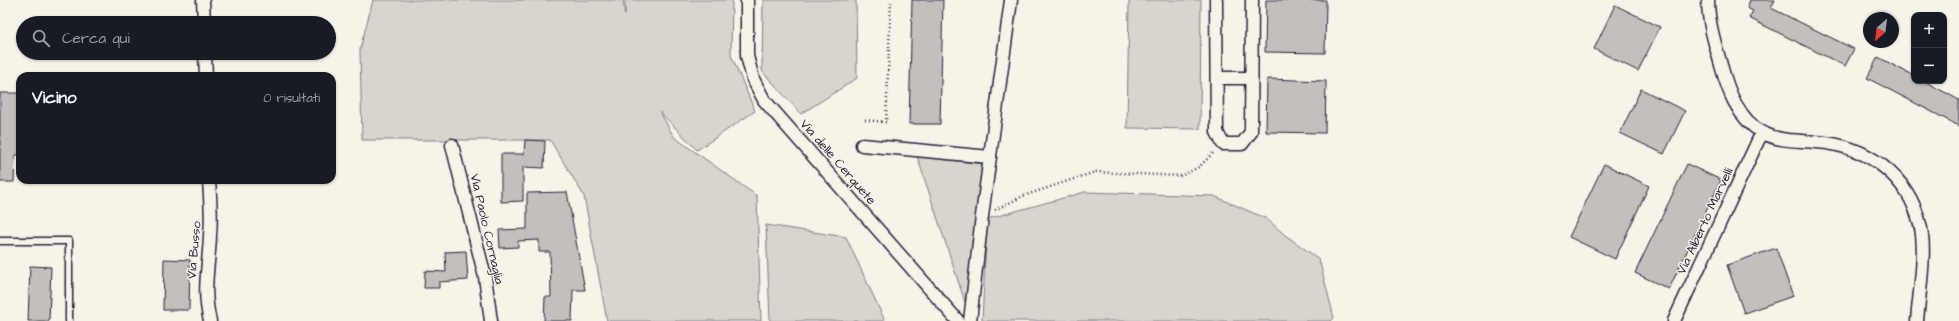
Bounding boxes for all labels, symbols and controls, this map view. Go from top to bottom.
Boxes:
north arrow [1863,12,1899,48]
map controls [1911,12,1947,84]
button: + [1911,12,1947,48]
search box [16,16,336,60]
icon: search [30,27,52,49]
text: Cerca qui [62,28,130,49]
button: − [1911,48,1947,84]
text: Vicino [32,86,77,110]
text: 0 risultati [263,89,320,107]
street label: Via delle Cerquete [796,115,880,209]
street label: Via Alberto Marvelli [1672,165,1738,277]
street label: Via Paolo Cornaglia [465,172,509,287]
street label: Via Busso [182,220,206,280]

